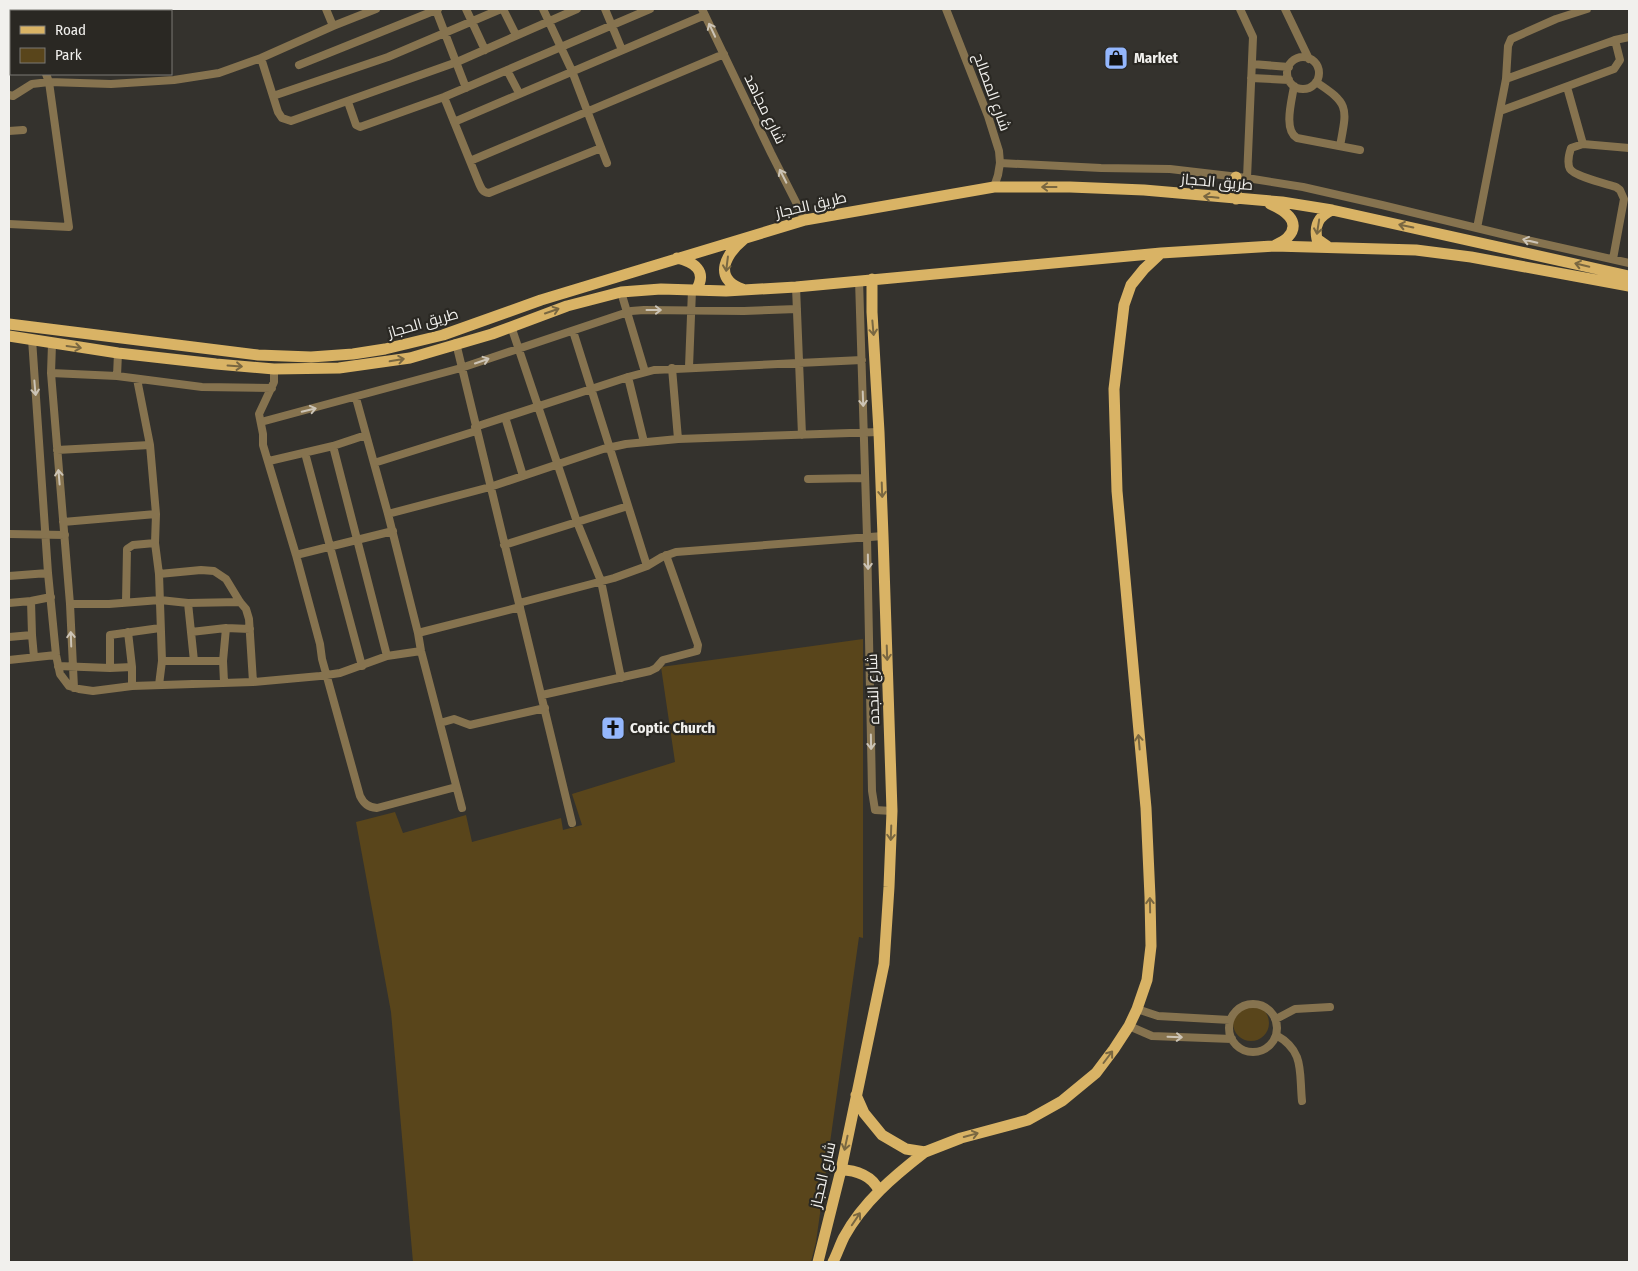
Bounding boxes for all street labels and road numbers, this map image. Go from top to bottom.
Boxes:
street label: شارع المصالح [968,51,1014,134]
street label: شارع مجاهد [739,71,790,148]
street label: طريق الحجاز [1179,170,1254,195]
street label: طريق الحجاز [773,188,849,223]
street label: طريق الحجاز [385,304,461,343]
street label: شارع النجده [863,653,885,725]
street label: شارع الحجاز [806,1140,841,1211]

